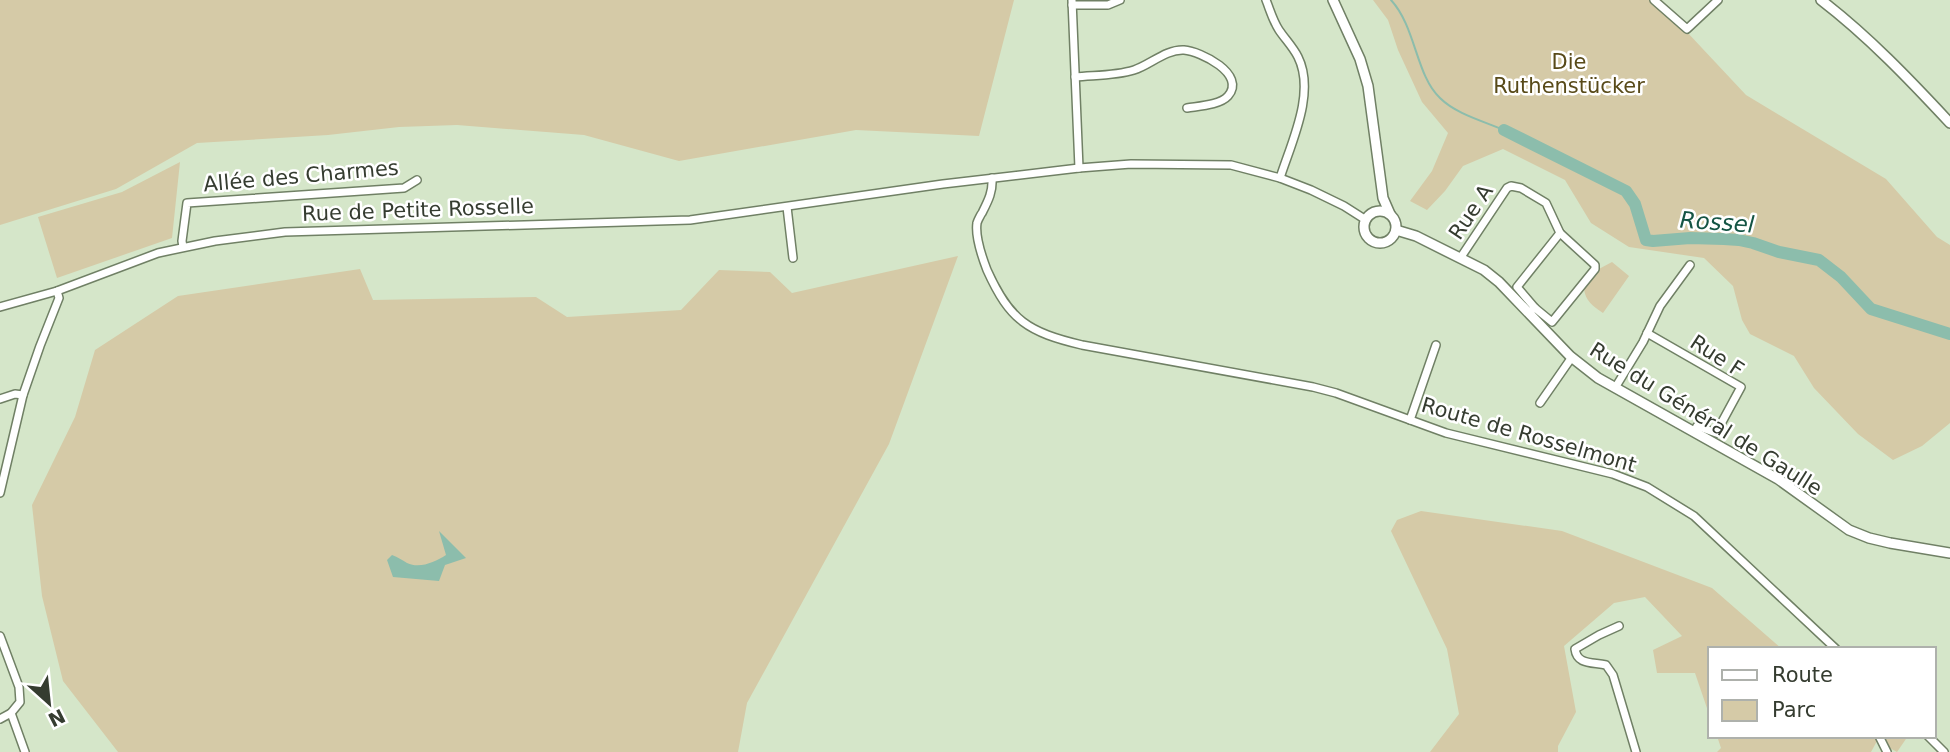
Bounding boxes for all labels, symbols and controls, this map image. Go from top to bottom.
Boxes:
park label: Die Ruthenstücker [1493,50,1645,98]
street label: Allée des Charmes [202,156,400,196]
street label: Rue A [1444,180,1498,244]
street label: Rue de Petite Rosselle [302,194,534,226]
water label: Rossel [1679,206,1756,238]
street label: Rue F [1686,330,1748,382]
street label: Rue du Général de Gaulle [1585,337,1827,501]
street label: Route de Rosselmont [1419,393,1639,477]
legend [1708,647,1936,738]
text: Route [1772,663,1833,687]
north arrow [14,668,84,738]
text: Parc [1772,698,1816,722]
text: N [45,705,69,732]

